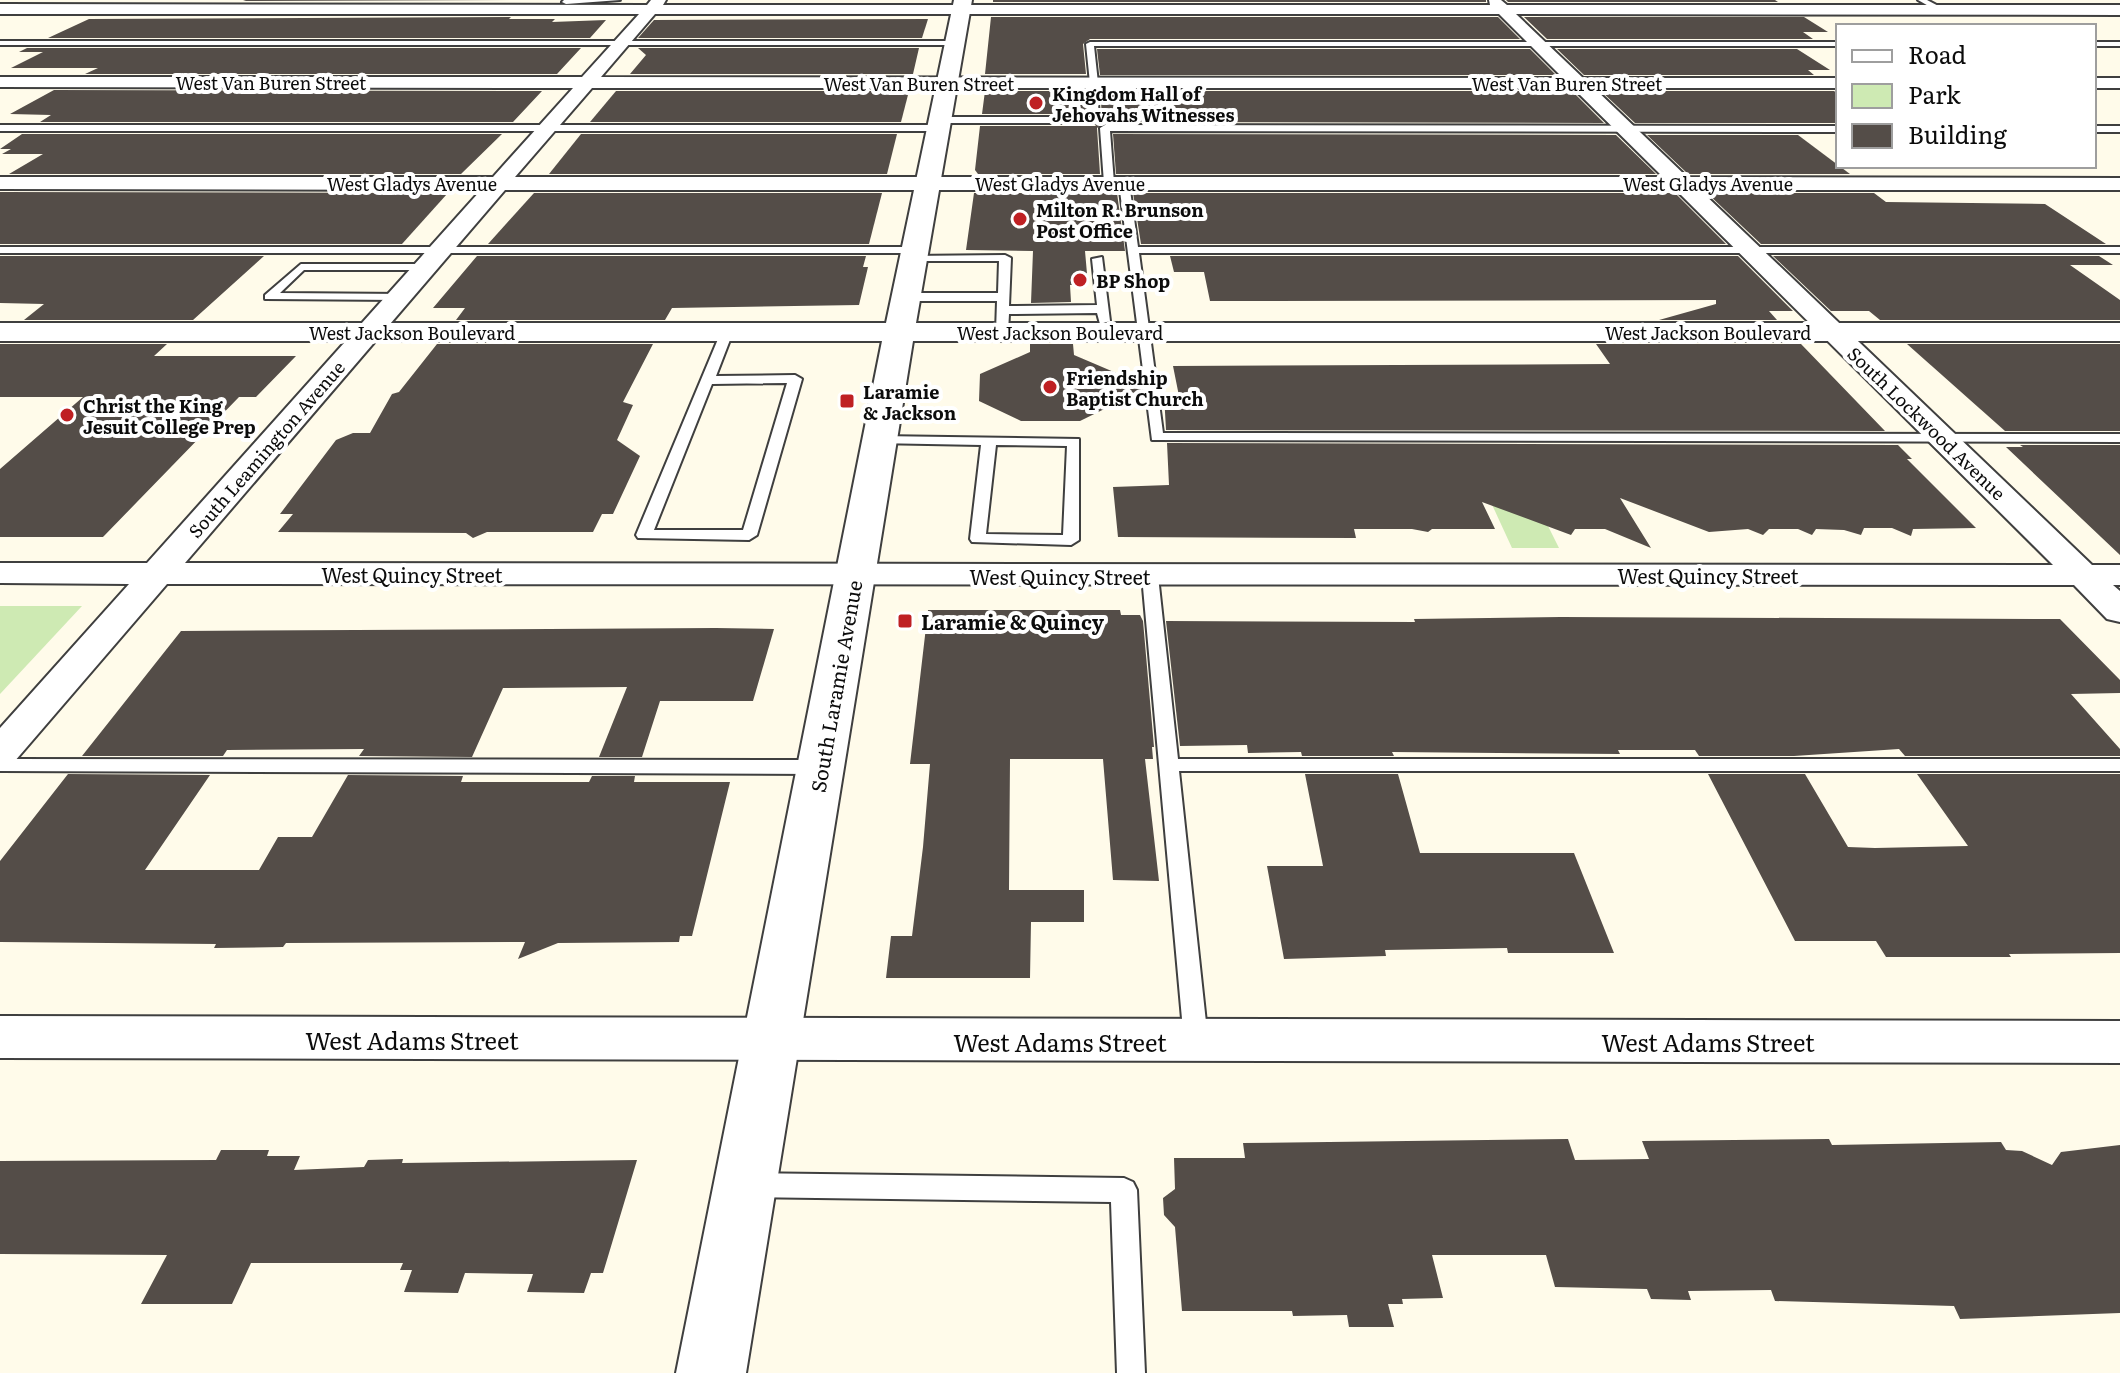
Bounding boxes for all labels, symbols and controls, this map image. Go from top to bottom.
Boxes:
legend [1836,24,2096,168]
text: Road [1908,36,1967,71]
street label: West Van Buren Street [176,69,367,96]
street label: West Van Buren Street [824,70,1015,97]
street label: West Van Buren Street [1472,70,1663,97]
text: Park [1908,76,1961,111]
place label: Kingdom Hall of Jehovahs Witnesses [1052,80,1234,128]
marker: Kingdom Hall of Jehovahs Witnesses [1027,94,1045,112]
text: Building [1908,116,2007,151]
street label: West Gladys Avenue [327,170,497,197]
street label: West Gladys Avenue [975,170,1145,197]
street label: West Gladys Avenue [1623,170,1793,197]
place label: Milton R. Brunson Post Office [1036,196,1204,244]
marker: Milton R. Brunson Post Office [1011,210,1029,228]
place label: BP Shop [1096,267,1170,294]
marker: BP Shop [1071,271,1089,289]
street label: West Jackson Boulevard [309,319,515,346]
street label: West Jackson Boulevard [957,319,1163,346]
street label: West Jackson Boulevard [1605,319,1811,346]
street label: South Lockwood Avenue [1842,340,2012,506]
street label: South Leamington Avenue [181,355,351,543]
place label: Friendship Baptist Church [1066,364,1204,412]
place label: Laramie & Jackson [863,378,957,426]
marker: Friendship Baptist Church [1041,378,1059,396]
place label: Christ the King Jesuit College Prep [83,392,256,440]
marker: Laramie & Jackson [838,392,856,410]
marker: Christ the King Jesuit College Prep [58,406,76,424]
street label: West Quincy Street [321,559,503,589]
street label: West Quincy Street [1617,560,1799,590]
street label: West Quincy Street [969,561,1151,591]
street label: South Laramie Avenue [802,578,868,794]
place label: Laramie & Quincy [921,606,1105,636]
marker: Laramie & Quincy [896,612,914,630]
street label: West Adams Street [305,1022,519,1057]
street label: West Adams Street [953,1024,1167,1059]
street label: West Adams Street [1601,1024,1815,1059]

